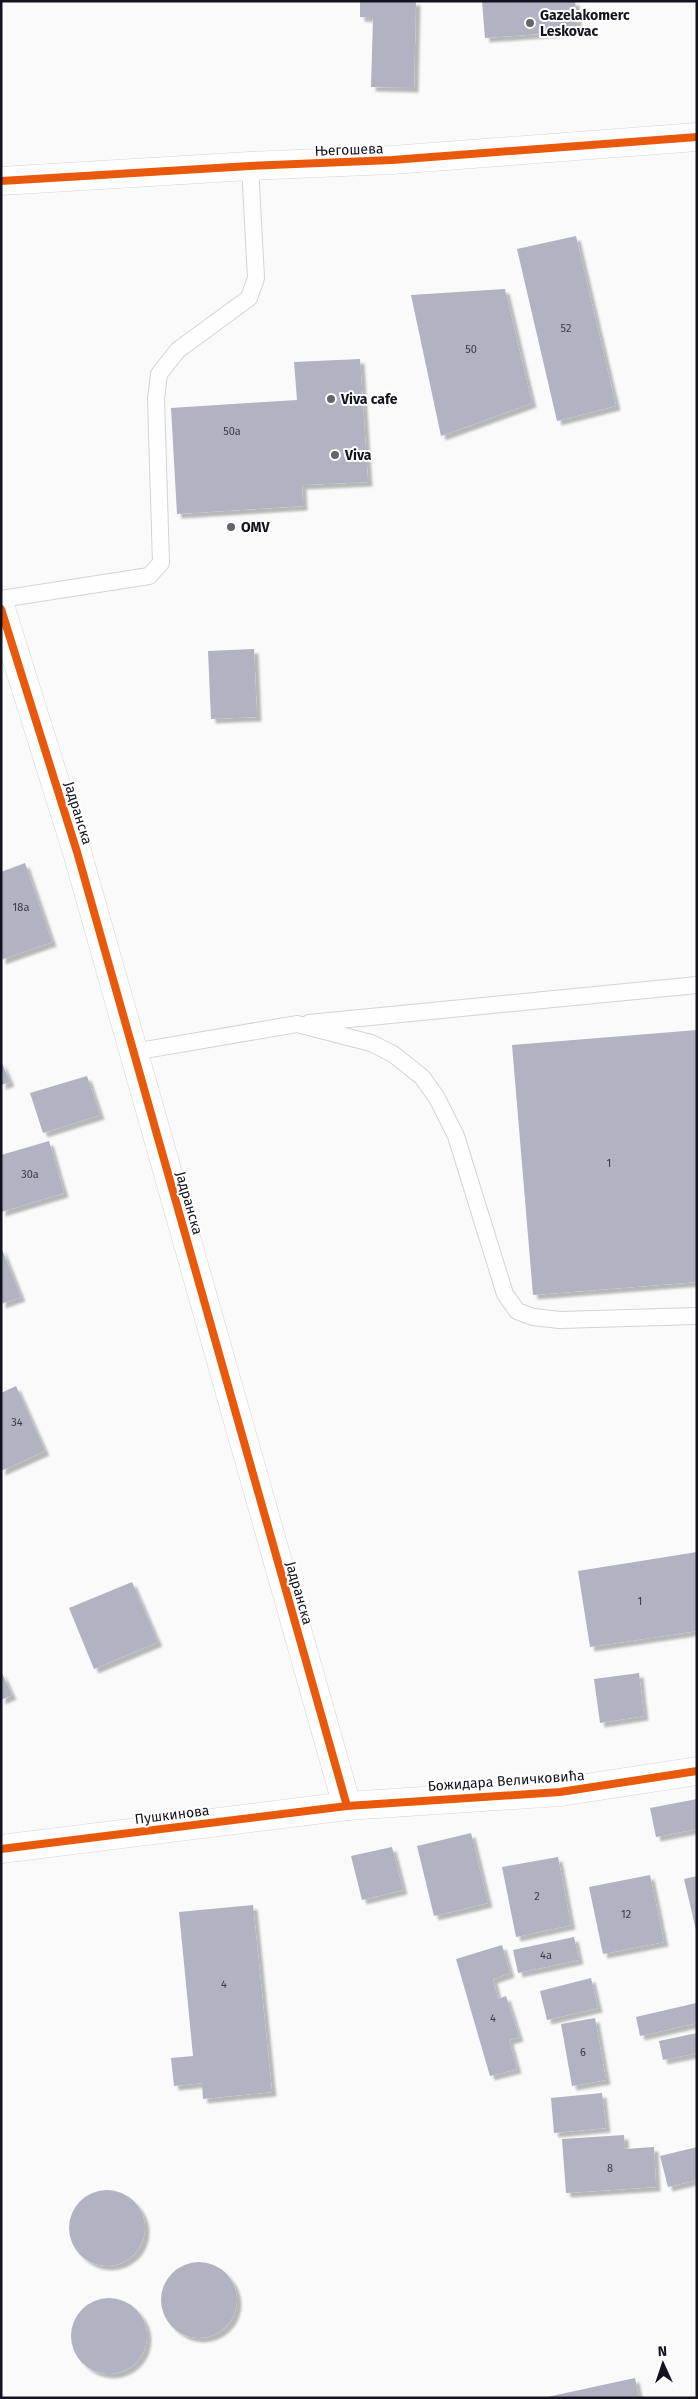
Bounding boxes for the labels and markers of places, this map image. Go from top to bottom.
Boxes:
place label: Gazelakomerc Leskovac [540,7,630,40]
marker: Gazelakomerc Leskovac [524,17,536,29]
place label: Viva cafe [340,391,398,408]
marker: Viva cafe [325,393,337,405]
place label: Viva [344,447,372,464]
marker: Viva [329,449,341,461]
place label: OMV [241,519,270,536]
marker: OMV [225,521,237,533]

